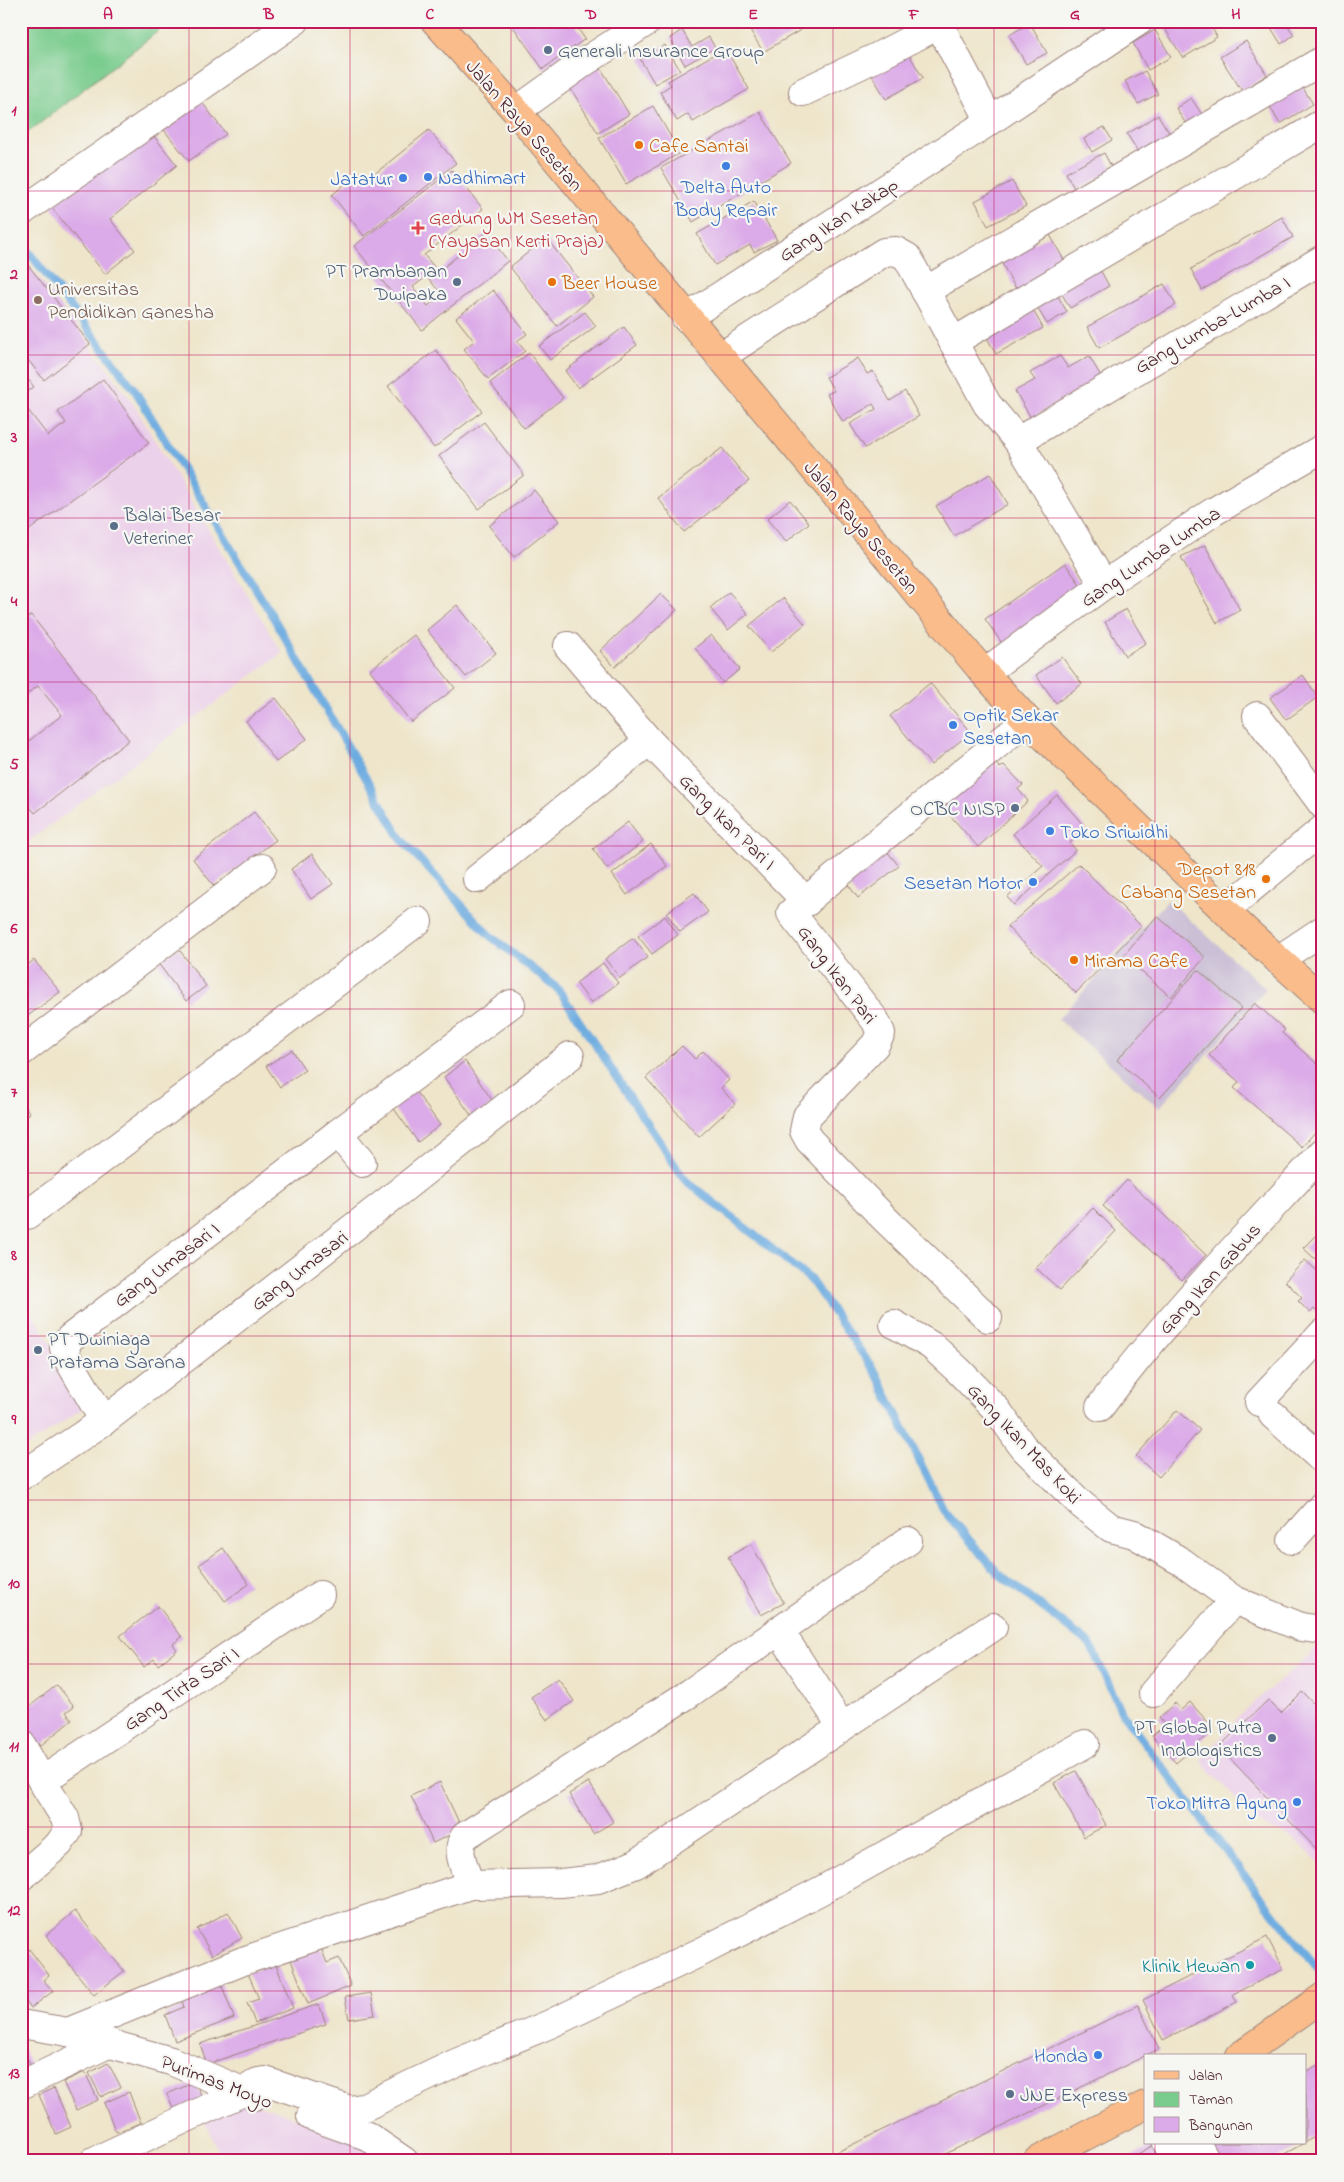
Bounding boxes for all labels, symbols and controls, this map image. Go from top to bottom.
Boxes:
text: A [103,3,113,27]
text: B [263,3,275,27]
text: C [426,3,435,27]
text: D [584,3,597,27]
text: E [748,3,758,27]
text: F [908,3,920,27]
text: G [1070,3,1080,27]
text: H [1231,3,1241,27]
place label: Generali Insurance Group [558,38,765,67]
marker: Generali Insurance Group [542,44,554,56]
street label: Jalan Raya Sesetan [457,54,589,199]
text: 1 [11,99,17,123]
place label: Cafe Santai [649,133,749,162]
marker: Cafe Santai [633,139,645,151]
marker: Delta Auto Body Repair [720,160,732,172]
place label: Nadhimart [438,165,526,194]
place label: Jatatur [331,166,394,195]
marker: Nadhimart [422,171,434,183]
street label: Gang Ikan Kakap [774,171,905,271]
marker: Jatatur [397,172,409,184]
place label: Delta Auto Body Repair [674,174,778,226]
place label: Gedung WM Sesetan (Yayasan Kerti Praja) [429,205,604,257]
marker: Gedung WM Sesetan (Yayasan Kerti Praja) [411,221,425,235]
place label: PT Prambanan Dwipaka [325,258,447,310]
text: 2 [9,263,18,287]
place label: Beer House [561,270,657,299]
street label: Gang Lumba-Lumba I [1130,270,1297,384]
place label: Universitas Pendidikan Ganesha [48,276,214,328]
marker: PT Prambanan Dwipaka [451,276,463,288]
marker: Beer House [546,276,558,288]
marker: Universitas Pendidikan Ganesha [32,294,44,306]
text: 3 [10,426,18,450]
street label: Jalan Raya Sesetan [795,455,925,602]
street label: Gang Lumba Lumba [1076,500,1228,617]
place label: Balai Besar Veteriner [123,502,221,554]
marker: Balai Besar Veteriner [108,520,120,532]
text: 4 [10,590,18,614]
place label: Optik Sekar Sesetan [963,702,1059,754]
marker: Optik Sekar Sesetan [947,719,959,731]
text: 5 [9,753,19,777]
street label: Gang Ikan Pari I [670,768,781,879]
place label: OCBC NISP [910,796,1006,825]
marker: OCBC NISP [1009,802,1021,814]
place label: Toko Sriwidhi [1060,819,1168,848]
marker: Toko Sriwidhi [1044,825,1056,837]
place label: Depot 818 Cabang Sesetan [1121,856,1256,909]
place label: Sesetan Motor [904,870,1024,899]
marker: Depot 818 Cabang Sesetan [1260,873,1272,885]
marker: Sesetan Motor [1027,876,1039,888]
text: 6 [9,917,18,941]
street label: Gang Ikan Pari [788,920,883,1032]
place label: Mirama Cafe [1084,948,1188,977]
marker: Mirama Cafe [1068,954,1080,966]
text: 7 [11,1081,18,1105]
street label: Gang Umasari I [108,1216,227,1316]
street label: Gang Ikan Gabus [1153,1217,1270,1343]
street label: Gang Umasari [246,1225,356,1320]
text: 8 [10,1244,17,1268]
place label: PT Dwiniaga Pratama Sarana [48,1326,186,1378]
marker: PT Dwiniaga Pratama Sarana [32,1344,44,1356]
street label: Gang Ikan Mas Koki [959,1378,1087,1512]
text: 9 [11,1408,17,1432]
text: 10 [8,1572,20,1596]
street label: Gang Tirta Sari I [119,1641,247,1740]
place label: PT Global Putra Indologistics [1134,1714,1262,1767]
marker: PT Global Putra Indologistics [1266,1732,1278,1744]
text: 11 [9,1735,20,1759]
place label: Toko Mitra Agung [1146,1790,1287,1820]
marker: Toko Mitra Agung [1291,1796,1303,1808]
text: 12 [7,1899,21,1923]
place label: Klinik Hewan [1142,1953,1240,1982]
marker: Klinik Hewan [1244,1959,1256,1971]
place label: Honda [1034,2043,1088,2072]
street label: Purimas Moyo [156,2049,276,2118]
marker: Honda [1092,2049,1104,2061]
legend [1144,2054,1306,2144]
text: 13 [8,2062,20,2086]
text: Jalan [1189,2065,1222,2087]
place label: JNE Express [1020,2082,1128,2111]
marker: JNE Express [1004,2088,1016,2100]
text: Taman [1189,2089,1233,2111]
text: Bangunan [1188,2115,1253,2138]

